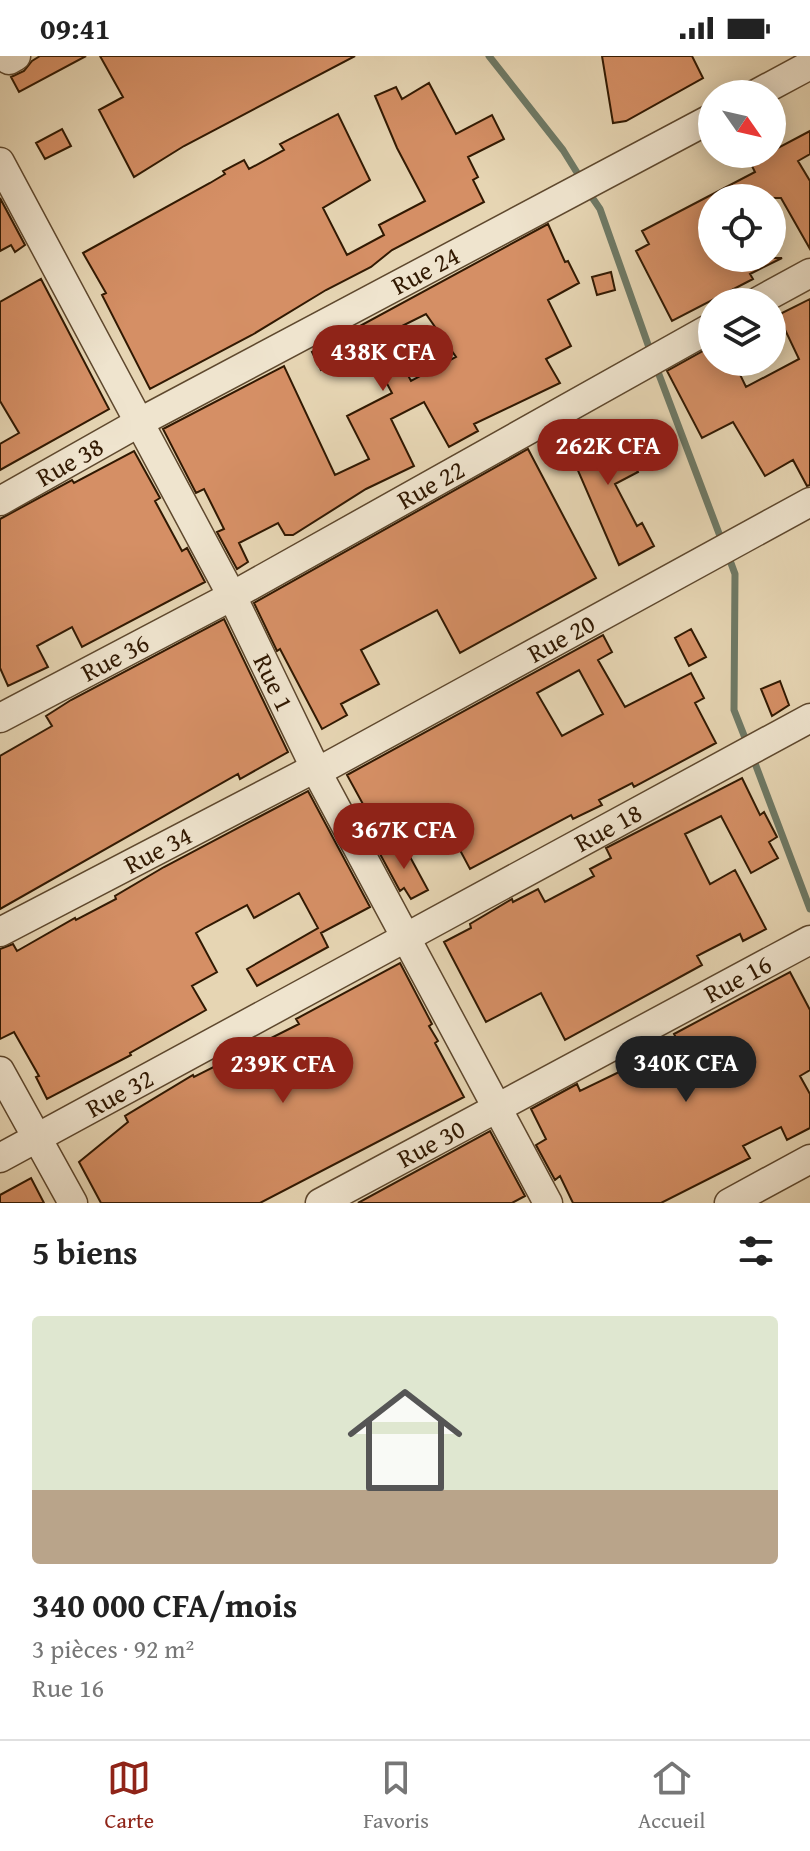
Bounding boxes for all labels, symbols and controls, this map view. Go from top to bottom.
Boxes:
text: 09:41 [40,6,111,50]
north arrow [698,80,786,168]
map controls [698,80,786,376]
button: locate [698,184,786,272]
street label: Rue 24 [384,236,466,304]
button: layers [698,288,786,376]
pin: 438K CFA [300,325,466,393]
text: 438K CFA [330,331,436,370]
pin: 262K CFA [525,419,691,487]
text: 262K CFA [555,425,661,464]
street label: Rue 38 [28,427,110,496]
street label: Rue 22 [390,450,472,519]
street label: Rue 20 [520,603,602,672]
street label: Rue 36 [74,623,156,691]
street label: Rue 1 [244,647,305,717]
street label: Rue 18 [567,793,649,862]
pin: 367K CFA [321,803,487,871]
text: 367K CFA [351,809,457,848]
street label: Rue 34 [117,815,199,883]
street label: Rue 16 [696,944,778,1013]
pin: 340K CFA [603,1036,769,1104]
pin: 239K CFA [200,1037,366,1105]
text: 340K CFA [633,1042,739,1081]
text: 239K CFA [230,1043,336,1082]
street label: Rue 32 [78,1058,160,1127]
street label: Rue 30 [390,1109,472,1177]
text: 5 biens [32,1227,138,1276]
icon: filters [734,1229,778,1273]
icon: home [333,1368,477,1512]
text: 340 000 CFA/mois [32,1580,297,1629]
text: 3 pièces · 92 m² [32,1629,194,1668]
text: Rue 16 [32,1668,104,1707]
tab: Carte [105,1756,154,1836]
tab: Favoris [363,1756,429,1836]
tab: Accueil [638,1756,705,1836]

